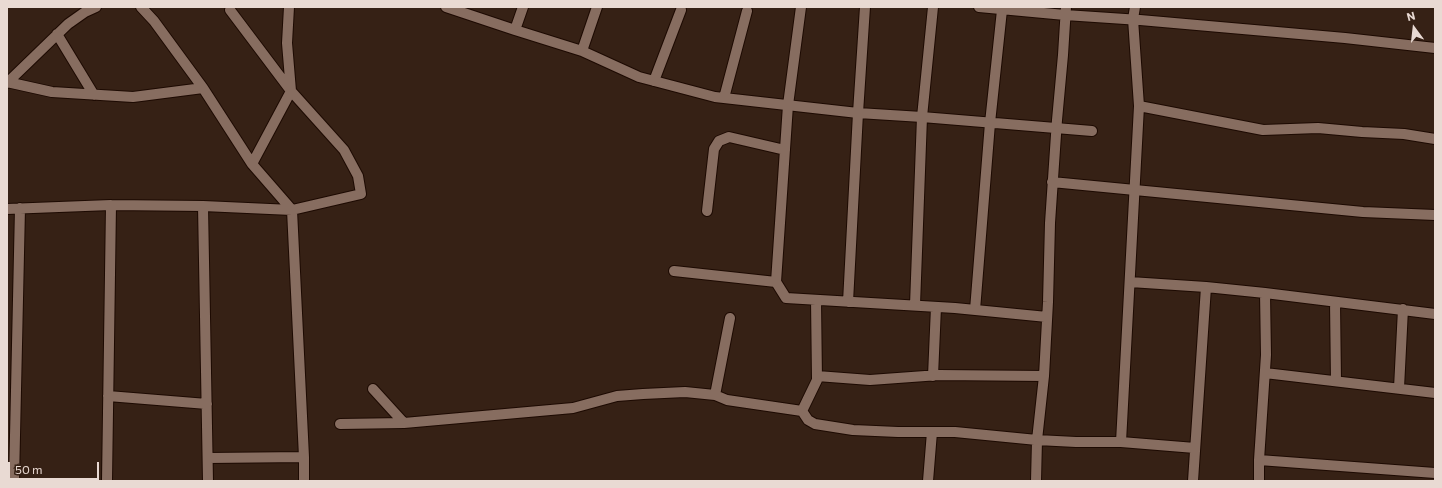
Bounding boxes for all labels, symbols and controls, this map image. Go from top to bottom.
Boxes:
north arrow [1394,8,1434,48]
text: N [1405,9,1416,23]
scale bar [10,454,101,480]
text: 50 m [15,462,43,476]

